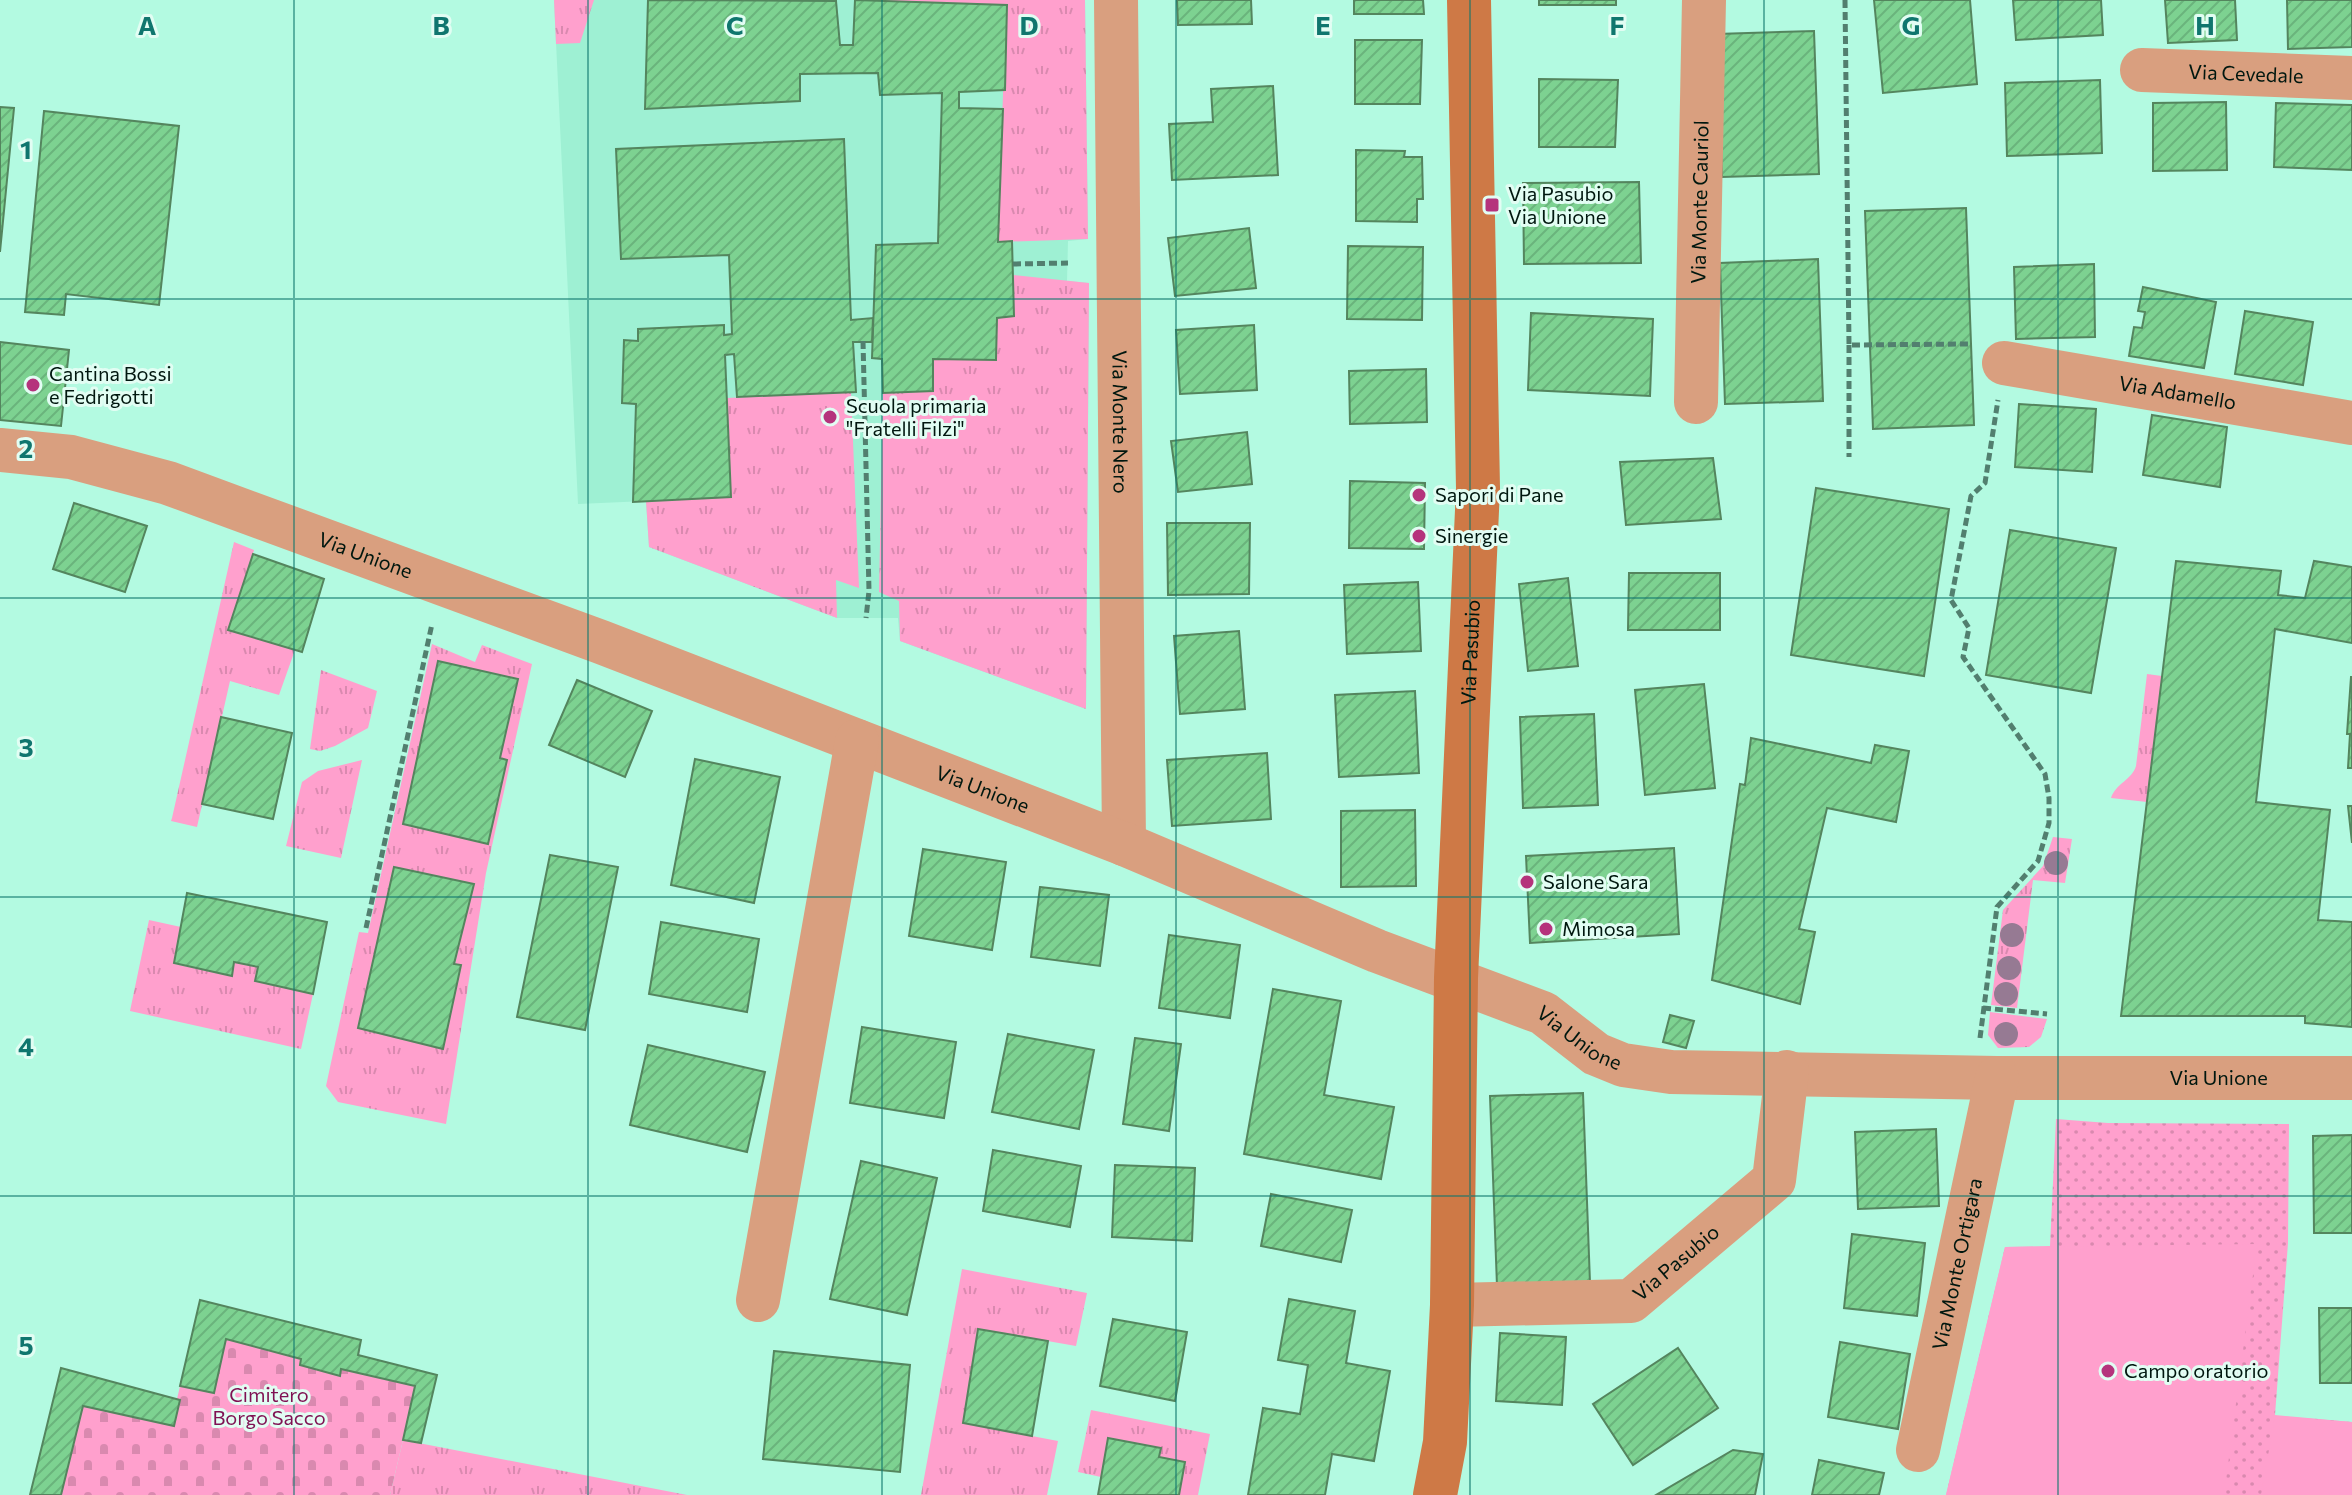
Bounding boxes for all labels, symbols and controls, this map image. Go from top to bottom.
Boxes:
text: A [138,9,157,40]
text: B [432,9,450,40]
text: C [726,9,744,40]
text: D [1019,9,1039,40]
text: E [1315,9,1331,40]
text: F [1609,9,1625,40]
text: G [1902,9,1920,40]
text: H [2195,9,2215,40]
street label: Via Cevedale [2188,59,2304,87]
street label: Via Monte Cauriol [1685,120,1713,284]
text: 1 [20,133,32,164]
place label: Via Pasubio Via Unione [1508,181,1613,228]
marker: Via Pasubio Via Unione [1483,196,1501,214]
street label: Via Monte Nero [1108,350,1134,494]
place label: Cantina Bossi e Fedrigotti [49,361,172,408]
street label: Via Adamello [2117,370,2238,414]
marker: Cantina Bossi e Fedrigotti [24,376,42,394]
place label: Scuola primaria "Fratelli Filzi" [846,393,987,440]
marker: Scuola primaria "Fratelli Filzi" [821,408,839,426]
text: 2 [19,432,33,463]
place label: Sapori di Pane [1435,482,1563,506]
marker: Sapori di Pane [1410,486,1428,504]
place label: Sinergie [1435,523,1508,547]
street label: Via Unione [315,526,416,583]
marker: Sinergie [1410,527,1428,545]
street label: Via Pasubio [1455,599,1484,706]
text: 3 [18,731,34,762]
street label: Via Unione [933,759,1033,817]
place label: Salone Sara [1543,869,1649,893]
marker: Salone Sara [1518,873,1536,891]
place label: Mimosa [1562,916,1635,940]
marker: Mimosa [1537,920,1555,938]
street label: Via Unione [1532,1000,1626,1074]
text: 4 [18,1030,34,1061]
street label: Via Unione [2169,1065,2268,1089]
street label: Via Monte Ortigara [1927,1176,1986,1352]
street label: Via Pasubio [1627,1219,1723,1305]
text: 5 [18,1329,34,1360]
place label: Campo oratorio [2124,1358,2269,1382]
marker: Campo oratorio [2099,1362,2117,1380]
park label: Cimitero Borgo Sacco [212,1382,326,1429]

